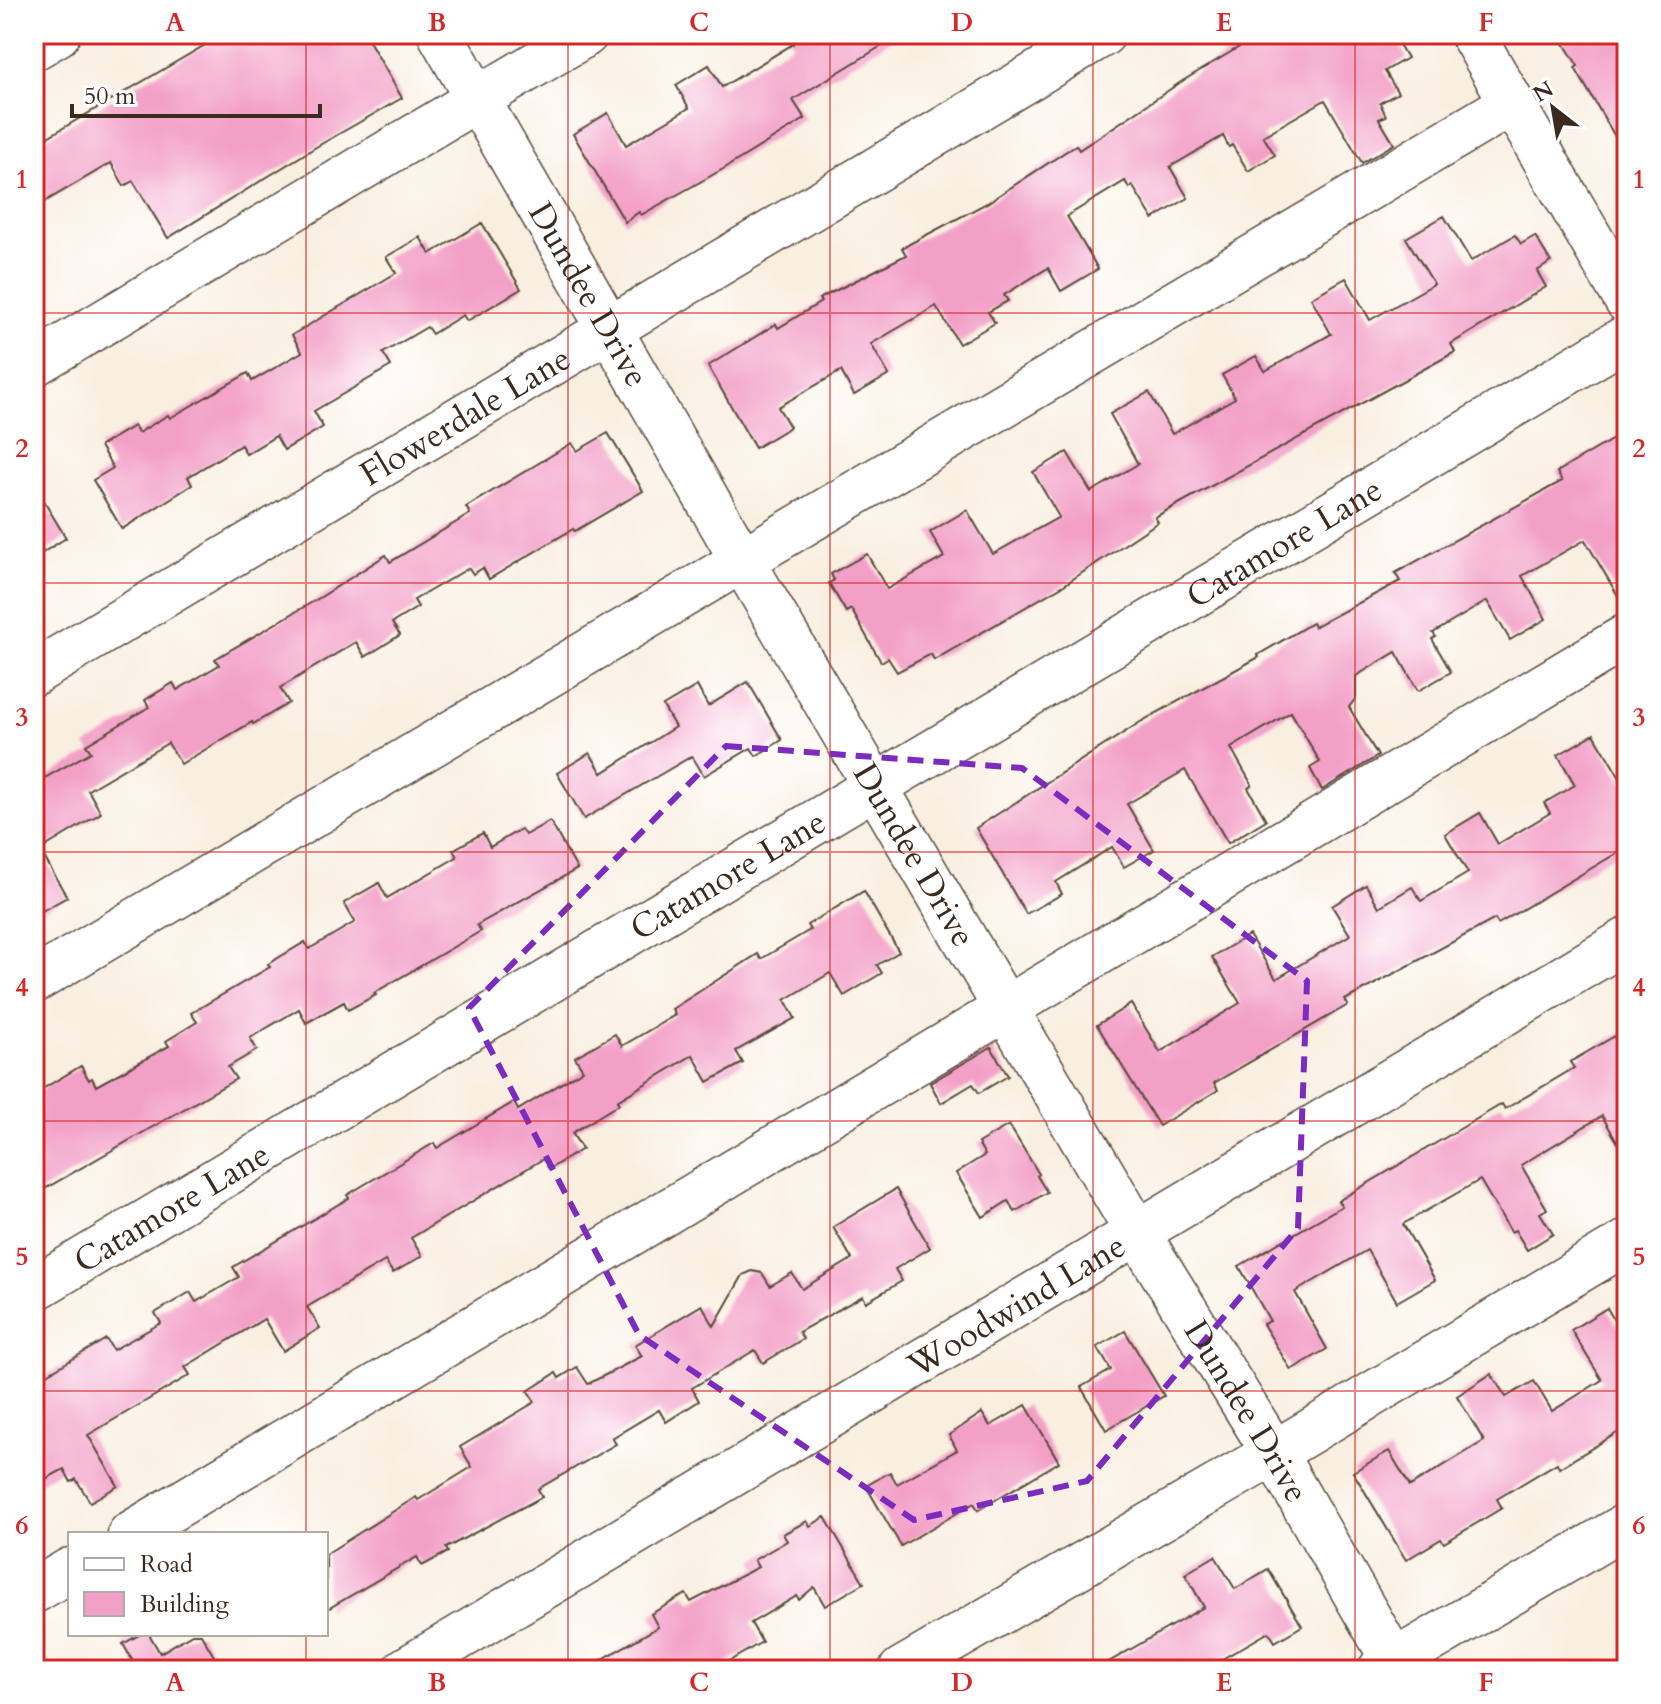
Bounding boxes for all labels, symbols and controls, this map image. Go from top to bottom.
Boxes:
text: A [165,5,185,40]
text: B [428,5,446,40]
text: C [689,5,709,40]
text: D [951,5,973,40]
text: E [1216,5,1232,40]
text: F [1478,5,1494,40]
scale bar [72,68,320,118]
north arrow [1513,68,1593,148]
text: N [1527,74,1559,109]
text: 50 m [84,80,136,113]
text: 1 [15,162,29,197]
text: 1 [1632,162,1646,197]
street label: Dundee Drive [517,194,660,395]
street label: Flowerdale Lane [352,336,579,497]
text: 2 [15,431,29,466]
text: 2 [1632,431,1646,466]
street label: Catamore Lane [1178,467,1391,619]
text: 3 [15,700,29,735]
text: 3 [1632,700,1646,735]
street label: Dundee Drive [842,754,986,955]
street label: Catamore Lane [622,799,834,952]
text: 4 [15,970,29,1005]
text: 4 [1632,970,1646,1005]
street label: Catamore Lane [65,1132,278,1284]
street label: Woodwind Lane [899,1223,1134,1389]
text: 5 [15,1239,29,1274]
text: 5 [1632,1239,1646,1274]
street label: Dundee Drive [1173,1311,1320,1511]
text: 6 [15,1508,29,1543]
text: 6 [1632,1508,1646,1543]
legend [68,1532,328,1636]
text: Road [140,1548,193,1581]
text: Building [140,1588,230,1621]
text: A [165,1665,185,1700]
text: B [428,1665,446,1700]
text: C [689,1665,709,1700]
text: D [951,1665,973,1700]
text: E [1216,1665,1232,1700]
text: F [1478,1665,1494,1700]

